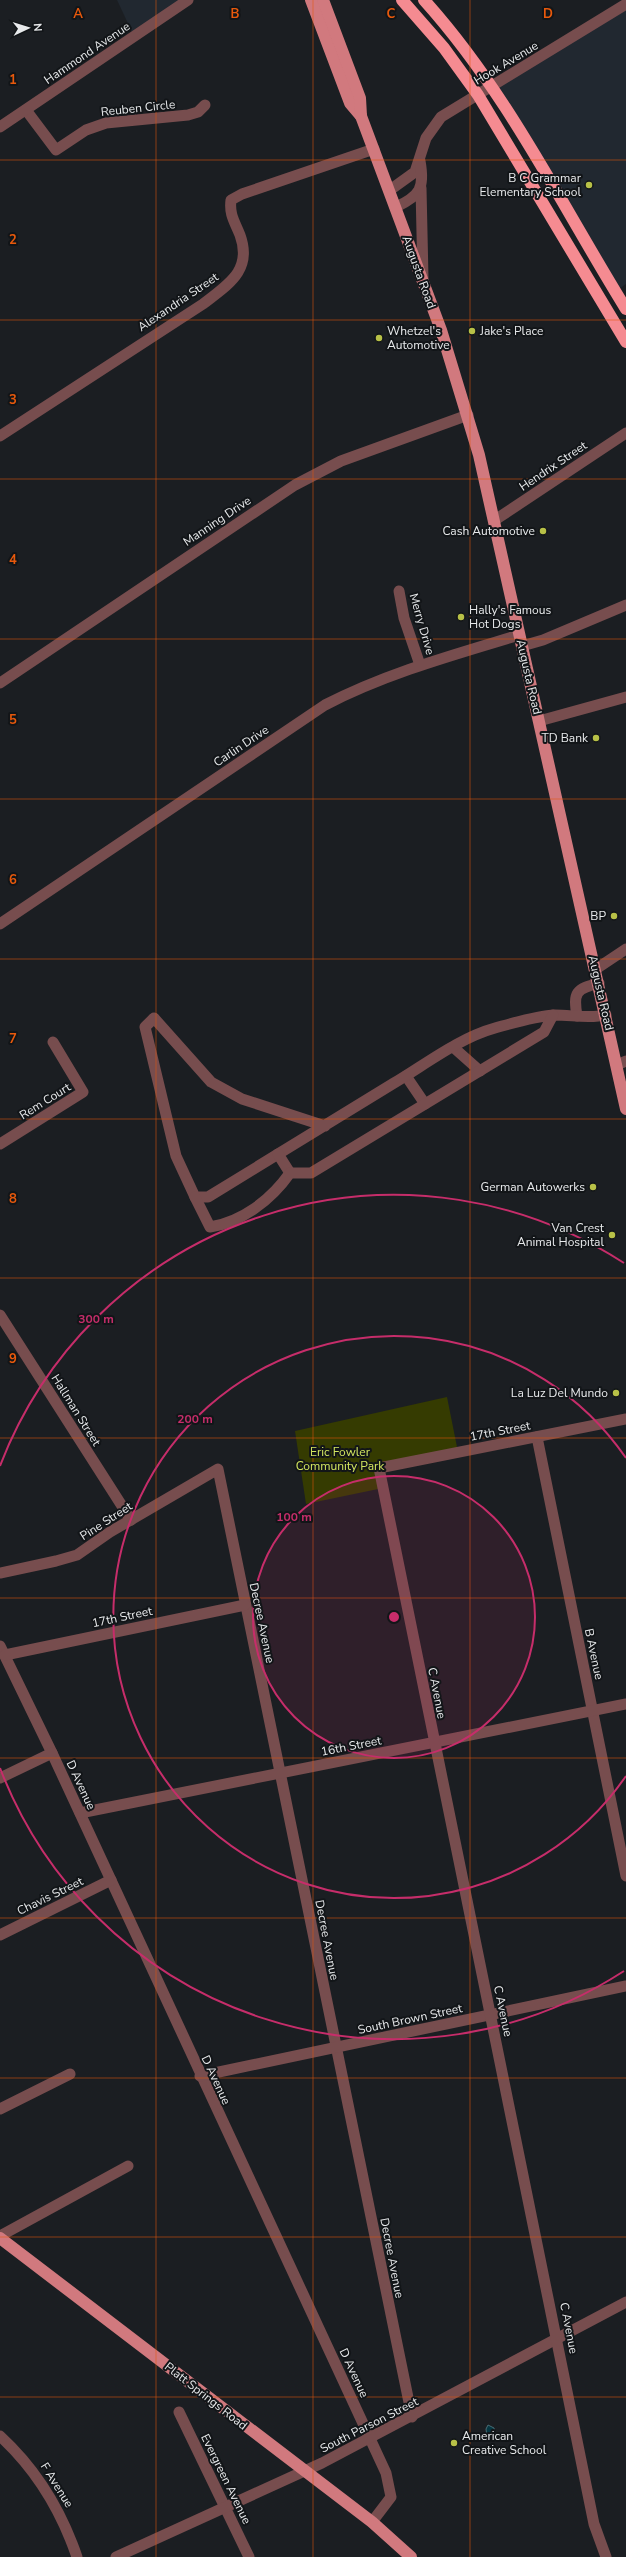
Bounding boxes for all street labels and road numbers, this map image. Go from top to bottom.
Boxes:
street label: Hammond Avenue [41,18,133,88]
street label: Hook Avenue [471,37,541,89]
street label: Reuben Circle [100,96,176,120]
street label: Augusta Road [398,233,440,311]
street label: Alexandria Street [134,269,222,335]
street label: Hendrix Street [516,437,591,495]
street label: Manning Drive [180,492,254,550]
street label: Merry Drive [406,591,438,657]
street label: Augusta Road [513,638,545,716]
street label: Carlin Drive [210,722,272,770]
street label: Augusta Road [585,954,617,1032]
street label: Rem Court [16,1079,74,1123]
street label: Hallman Street [48,1371,105,1450]
street label: 17th Street [468,1417,532,1445]
street label: Pine Street [77,1498,136,1544]
street label: Decree Avenue [246,1581,278,1665]
street label: 17th Street [90,1603,154,1631]
street label: B Avenue [581,1627,607,1681]
street label: C Avenue [424,1666,450,1720]
street label: 16th Street [319,1732,383,1760]
street label: D Avenue [63,1758,99,1812]
street label: Chavis Street [14,1873,86,1919]
street label: Decree Avenue [311,1898,343,1982]
street label: C Avenue [490,1984,516,2038]
street label: South Brown Street [356,2000,465,2038]
street label: D Avenue [198,2053,234,2107]
street label: Decree Avenue [376,2216,408,2300]
street label: C Avenue [556,2301,582,2355]
street label: D Avenue [336,2346,372,2400]
street label: Platt Springs Road [161,2359,251,2433]
street label: South Parson Street [317,2393,421,2457]
street label: Evergreen Avenue [197,2431,255,2527]
street label: F Avenue [37,2459,77,2511]

